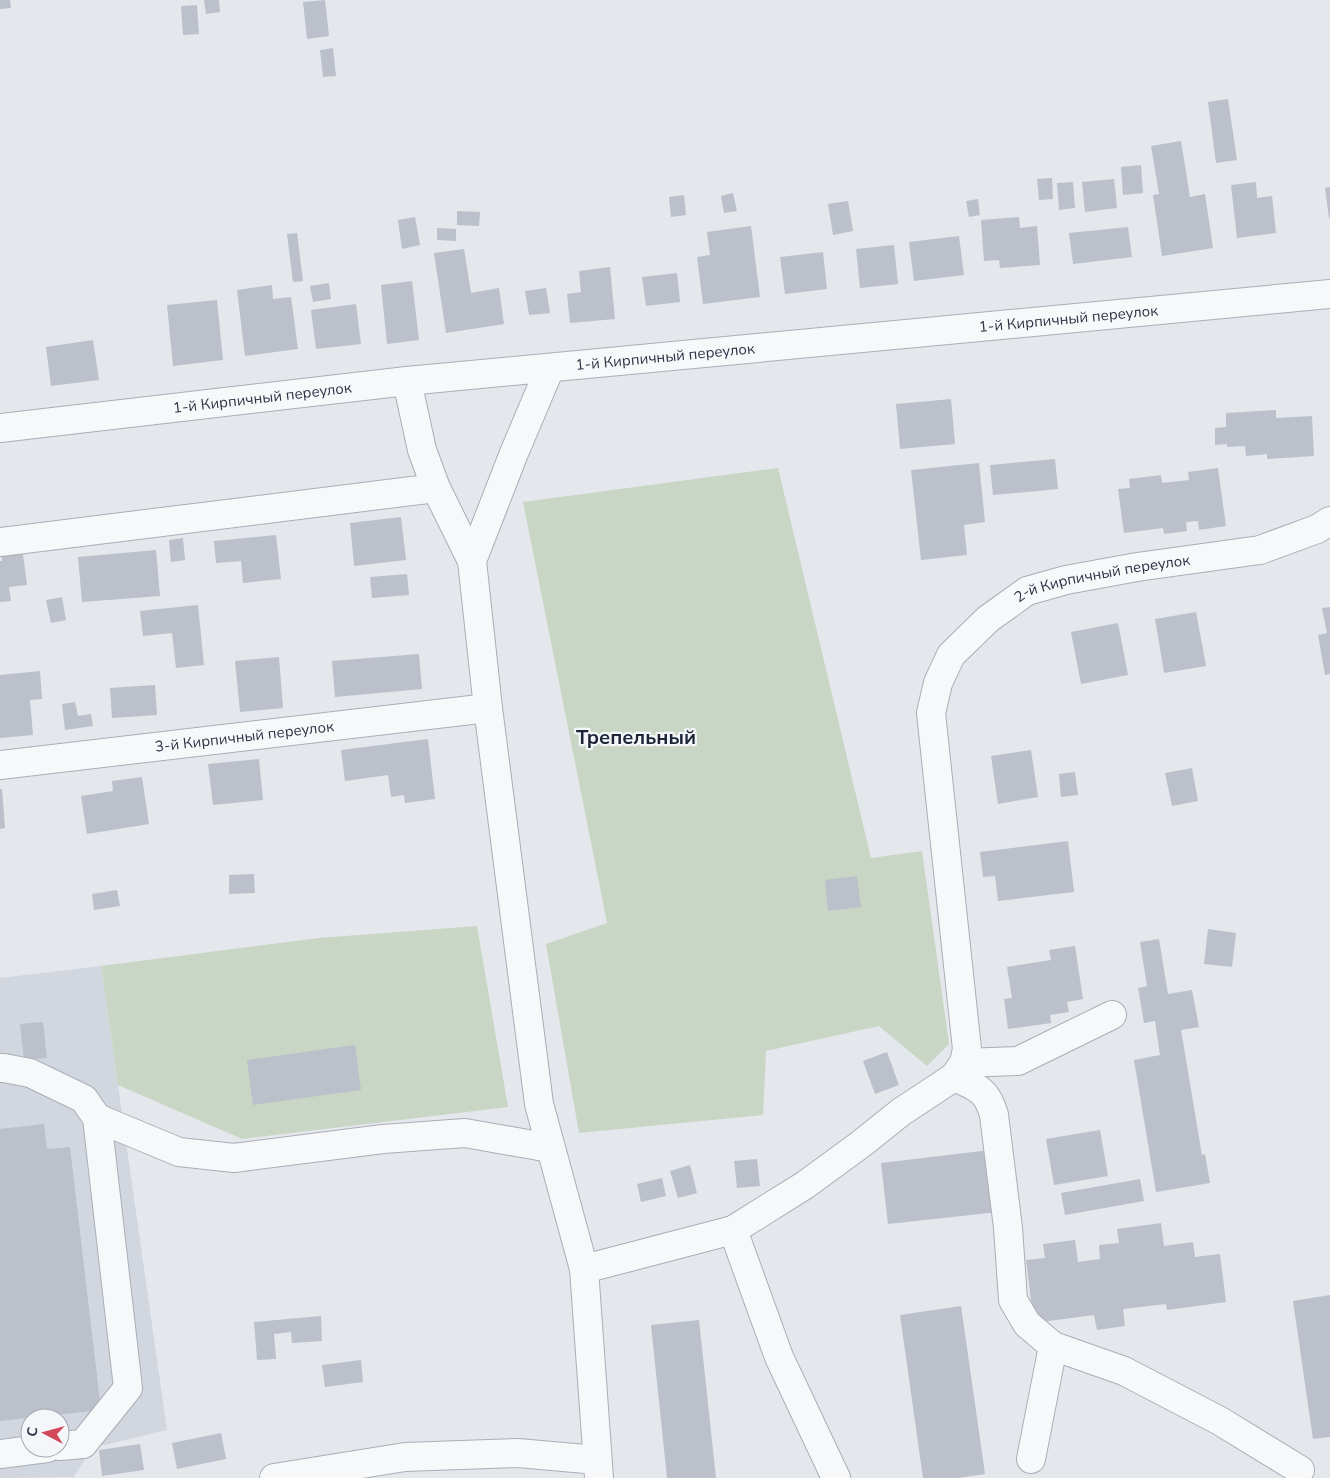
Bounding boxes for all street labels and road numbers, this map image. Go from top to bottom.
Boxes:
street label: 1-й Кирпичный переулок [978,300,1159,337]
street label: 1-й Кирпичный переулок [575,338,756,375]
street label: 1-й Кирпичный переулок [172,377,353,418]
street label: 2-й Кирпичный переулок [1010,550,1191,607]
street label: 3-й Кирпичный переулок [154,716,335,757]

